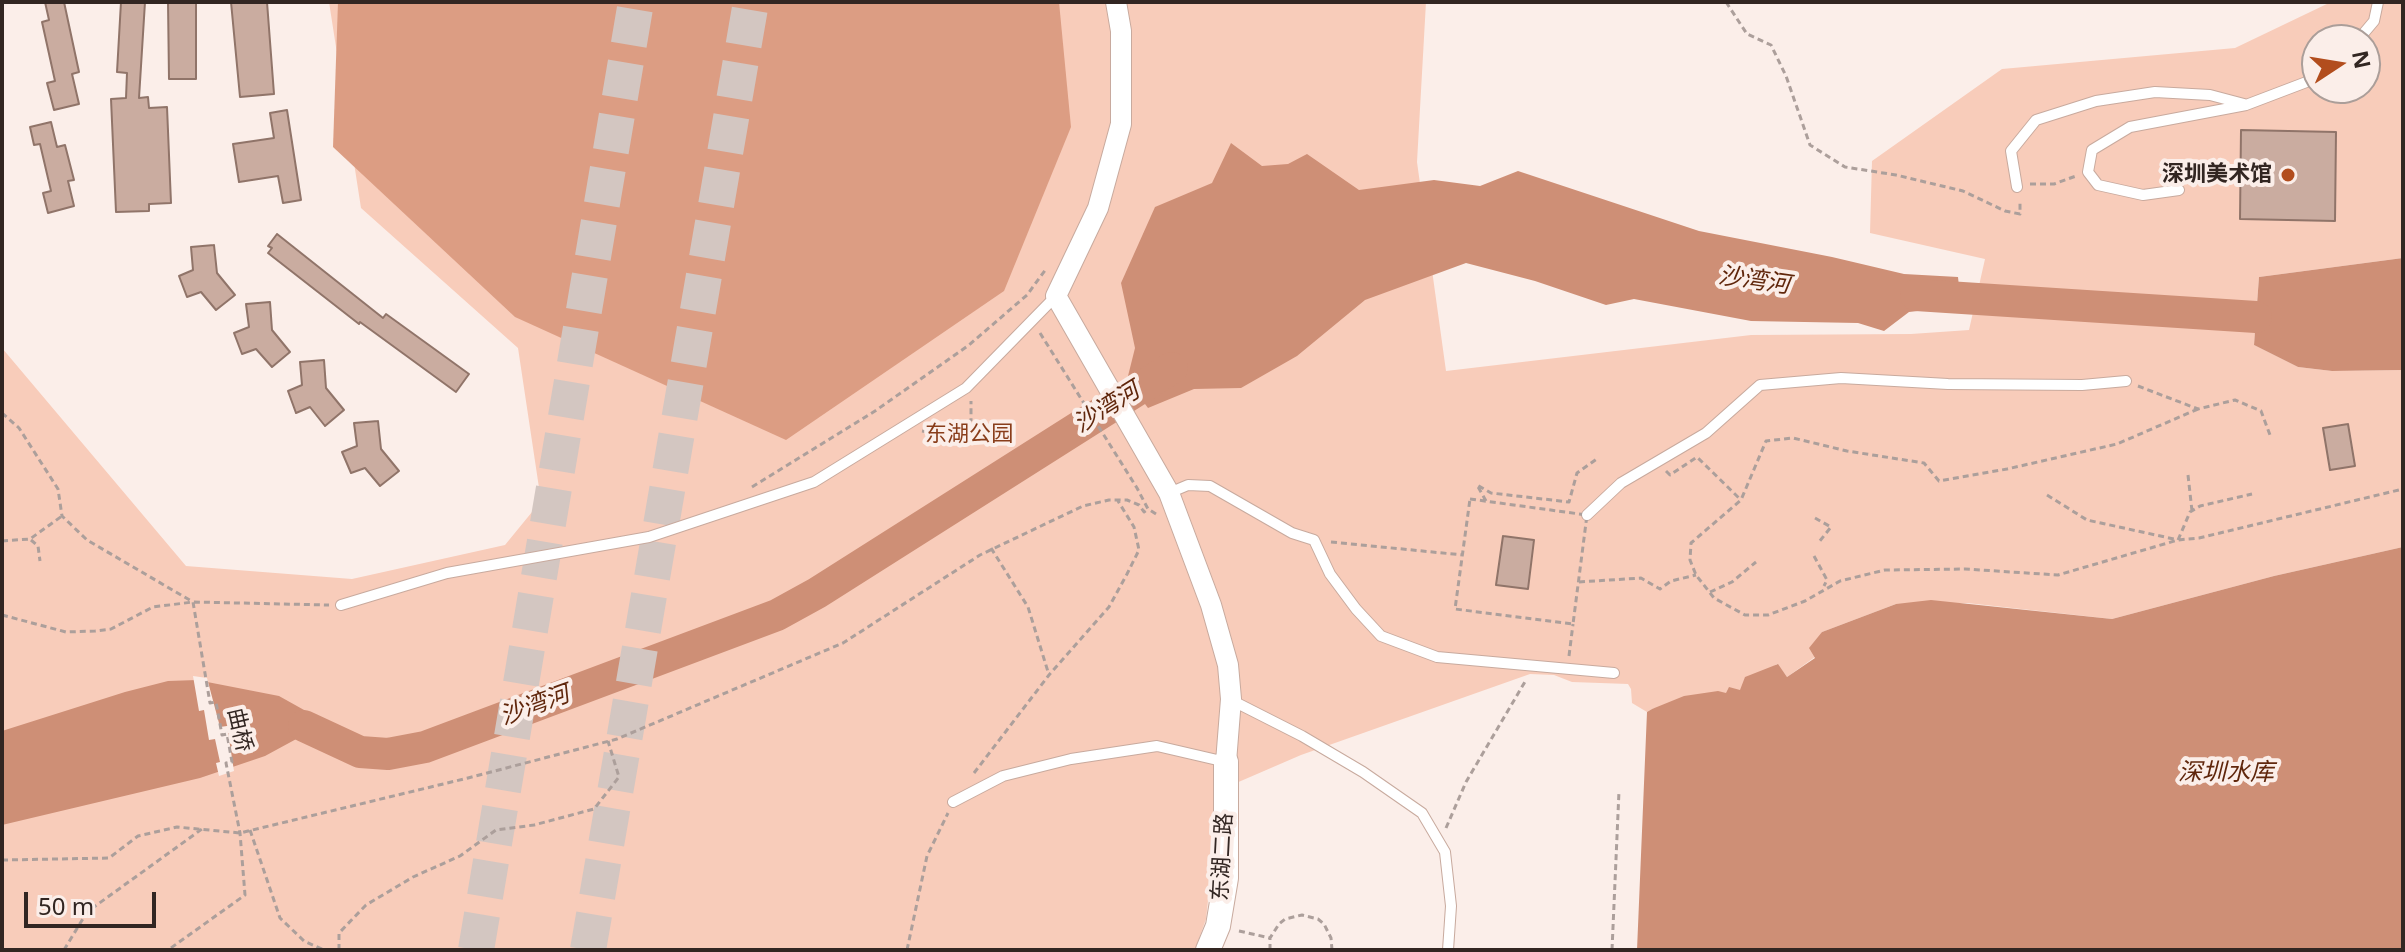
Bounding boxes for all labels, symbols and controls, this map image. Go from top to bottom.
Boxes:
north arrow [2301,24,2381,104]
text: N [2346,48,2379,71]
place label: 深圳美术馆 [2162,162,2272,188]
marker: 深圳美术馆 [2279,166,2297,184]
water label: 沙湾河 [1716,262,1792,300]
water label: 沙湾河 [1069,377,1145,439]
park label: 东湖公园 [925,422,1013,448]
water label: 沙湾河 [496,680,574,732]
street label: 曲桥 [221,706,257,754]
water label: 深圳水库 [2178,759,2274,787]
street label: 东湖二路 [1208,812,1238,902]
scale bar [28,876,160,926]
text: 50 m [38,889,94,922]

